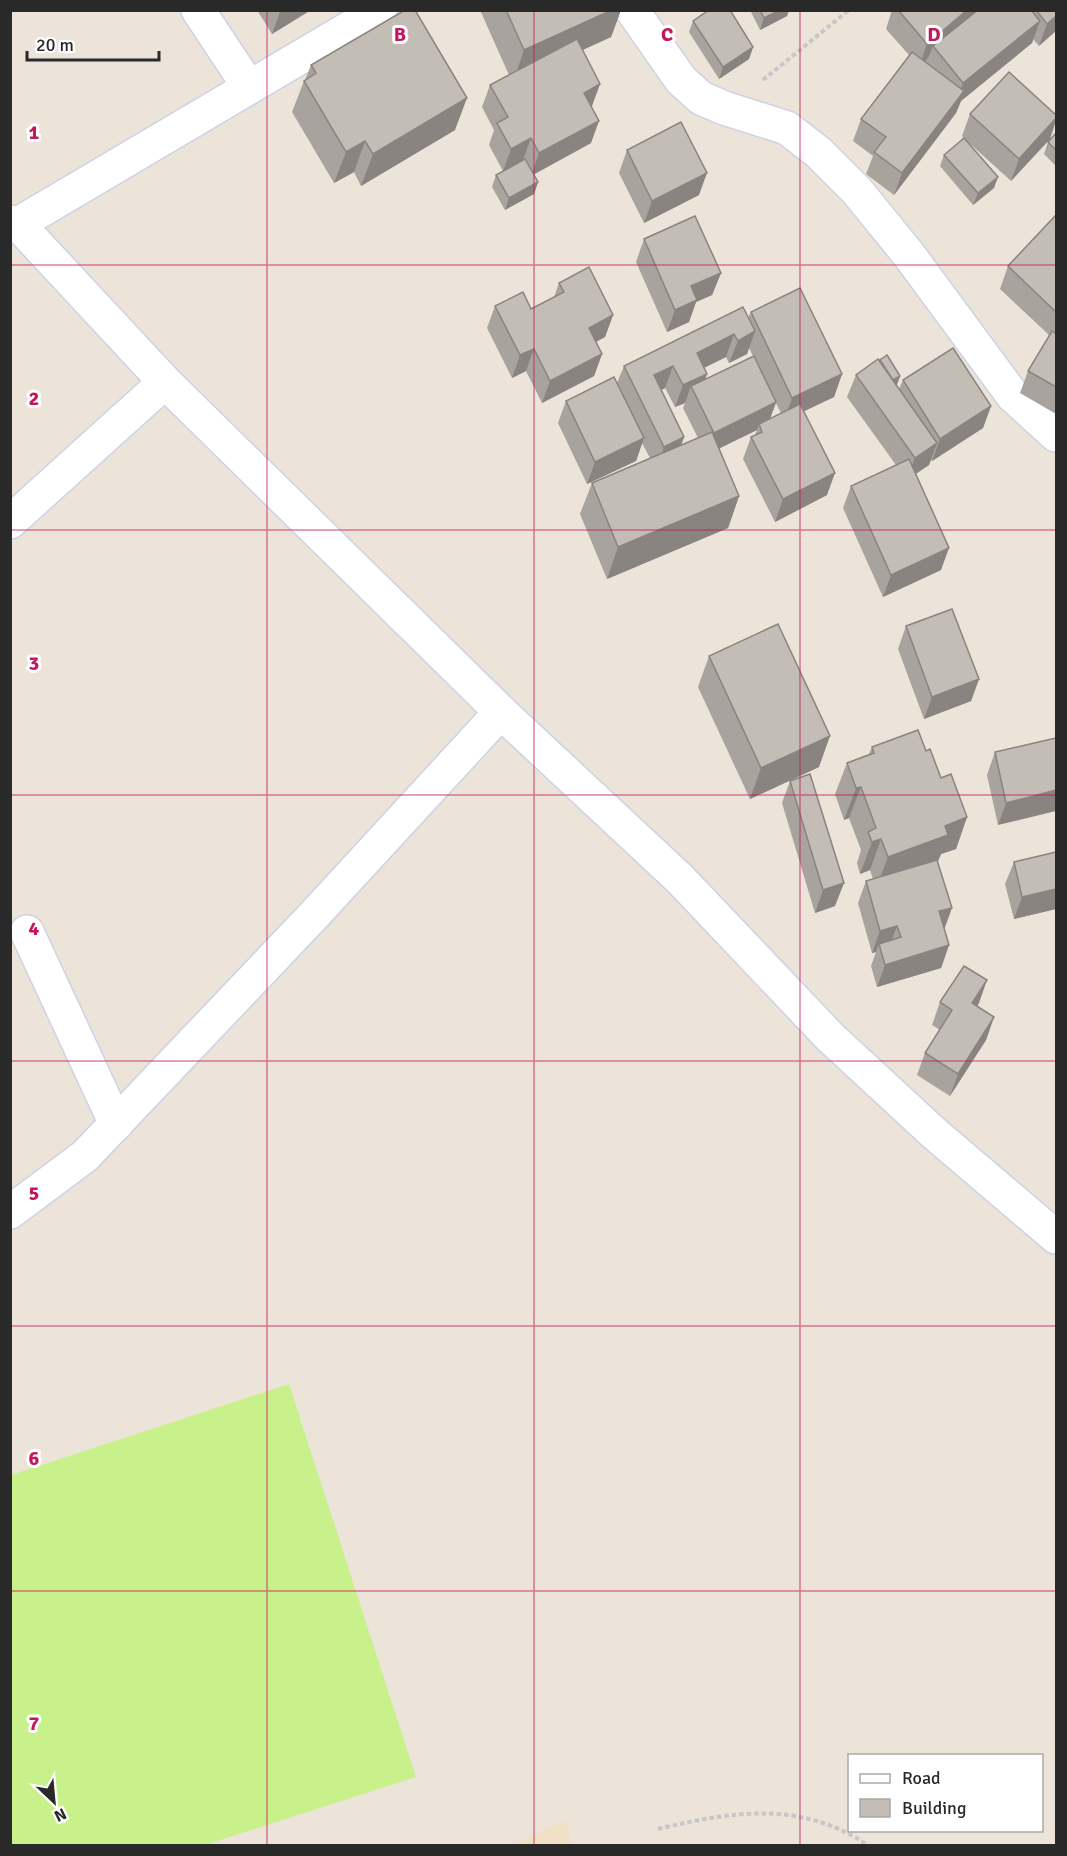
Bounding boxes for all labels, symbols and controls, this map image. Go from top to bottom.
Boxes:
text: B [394,22,406,47]
text: C [661,22,673,47]
text: D [927,22,941,47]
scale bar [27,24,159,62]
text: 20 m [36,34,74,56]
text: 1 [29,120,40,145]
text: 2 [29,386,39,411]
text: 3 [29,651,39,676]
text: 4 [29,916,40,941]
text: 5 [29,1181,39,1206]
text: 6 [29,1446,40,1471]
text: 7 [29,1711,40,1736]
legend [848,1754,1043,1832]
text: Road [902,1767,941,1789]
north arrow [24,1772,84,1832]
text: Building [902,1797,966,1819]
text: N [51,1803,70,1826]

